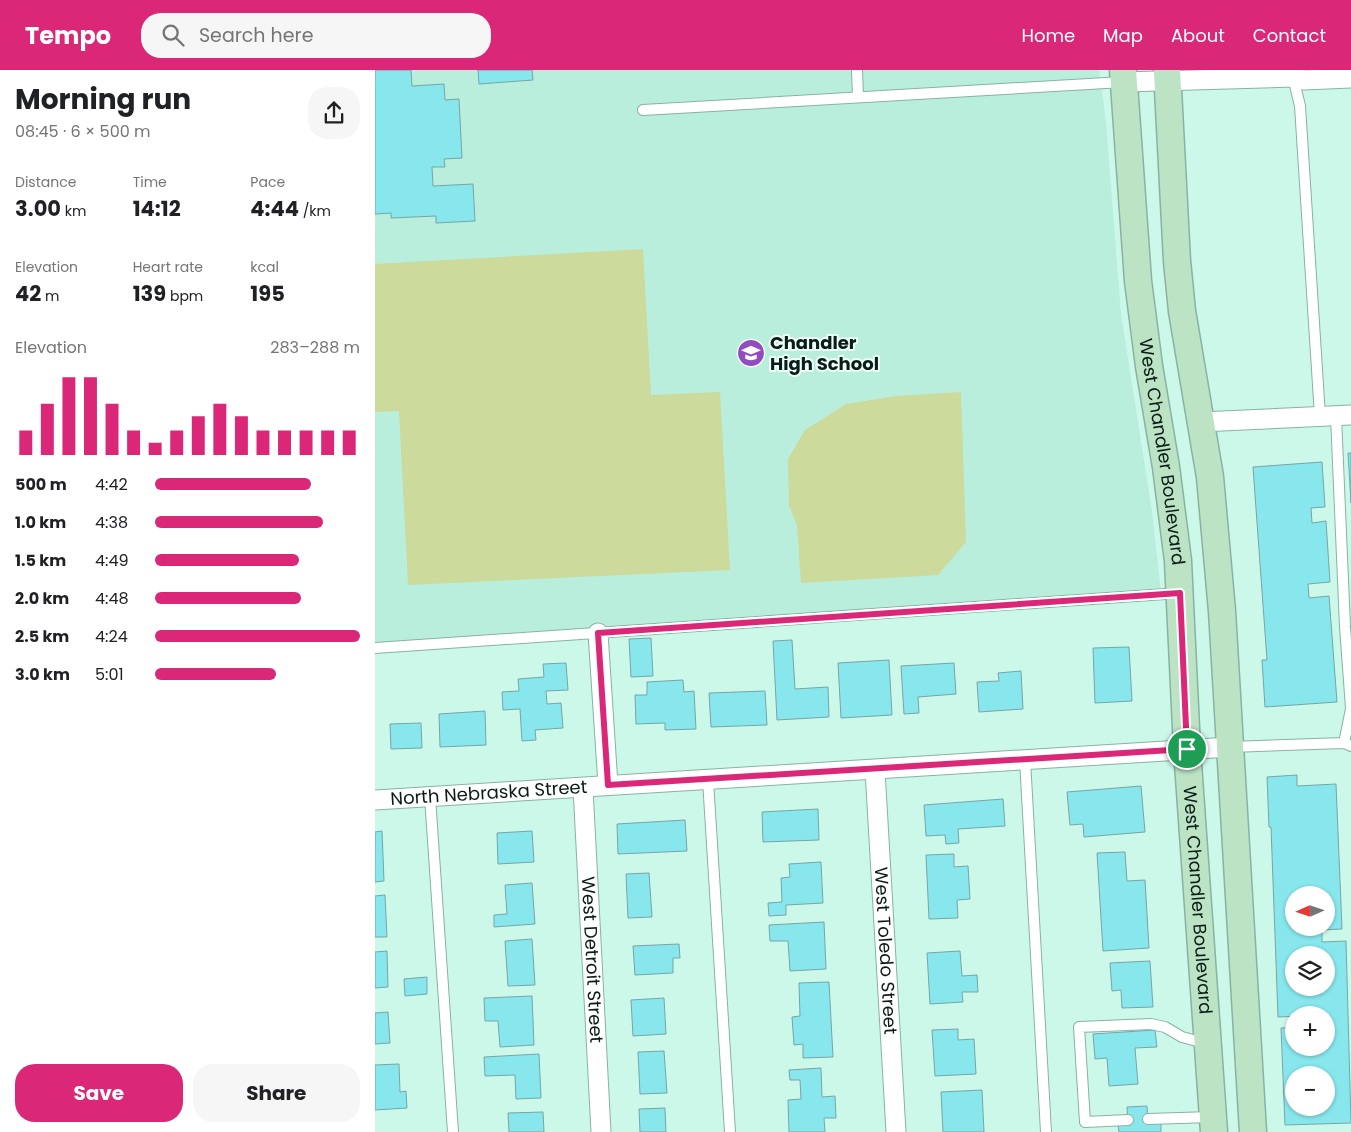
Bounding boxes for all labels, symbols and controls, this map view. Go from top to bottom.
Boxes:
search box [141,13,491,58]
text: Tempo [25,19,111,52]
icon: search [159,21,187,49]
text: Search here [199,22,313,49]
text: Home [1021,23,1075,48]
text: Map [1103,23,1143,48]
text: About [1171,23,1225,48]
text: Contact [1253,23,1326,48]
text: Morning run [15,80,191,119]
button: share [308,87,360,139]
text: 08:45 · 6 × 500 m [15,120,151,143]
text: Distance [15,172,76,192]
text: Time [133,172,167,192]
text: Pace [250,172,285,192]
text: 3.00 [15,194,61,223]
text: 14:12 [133,194,181,223]
text: 4:44 [250,194,299,223]
text: km [61,201,86,221]
text: /km [299,201,331,221]
text: Elevation [15,257,78,277]
text: Heart rate [133,257,203,277]
text: kcal [250,257,279,277]
text: 42 [15,279,41,308]
text: 139 [133,279,166,308]
text: 195 [250,279,285,308]
text: m [41,286,59,306]
text: bpm [166,286,203,306]
place label: Chandler High School [770,330,879,376]
text: Elevation [15,336,87,359]
text: 283–288 m [270,336,360,359]
street label: West Chandler Boulevard [1134,337,1191,566]
school or university icon: Chandler High School [736,338,766,368]
text: 500 m [15,473,67,496]
text: 4:42 [95,473,128,496]
text: 1.0 km [15,511,66,534]
text: 4:38 [95,511,128,534]
text: 1.5 km [15,549,66,572]
text: 4:49 [95,549,129,572]
text: 2.0 km [15,587,69,610]
text: 4:48 [95,587,129,610]
text: 2.5 km [15,625,69,648]
text: 4:24 [95,625,128,648]
text: 3.0 km [15,663,70,686]
text: 5:01 [95,663,124,686]
pin [1166,728,1208,770]
icon: arrive [1173,735,1201,763]
street label: North Nebraska Street [390,774,588,811]
street label: West Chandler Boulevard [1178,785,1219,1015]
street label: West Toledo Street [869,866,903,1035]
street label: West Detroit Street [576,876,609,1044]
north arrow [1285,886,1335,936]
map controls [1285,886,1335,1116]
button: layers [1285,946,1335,996]
button: + [1285,1006,1335,1056]
button: Save [15,1064,183,1122]
button: Share [193,1064,360,1122]
button: − [1285,1066,1335,1116]

